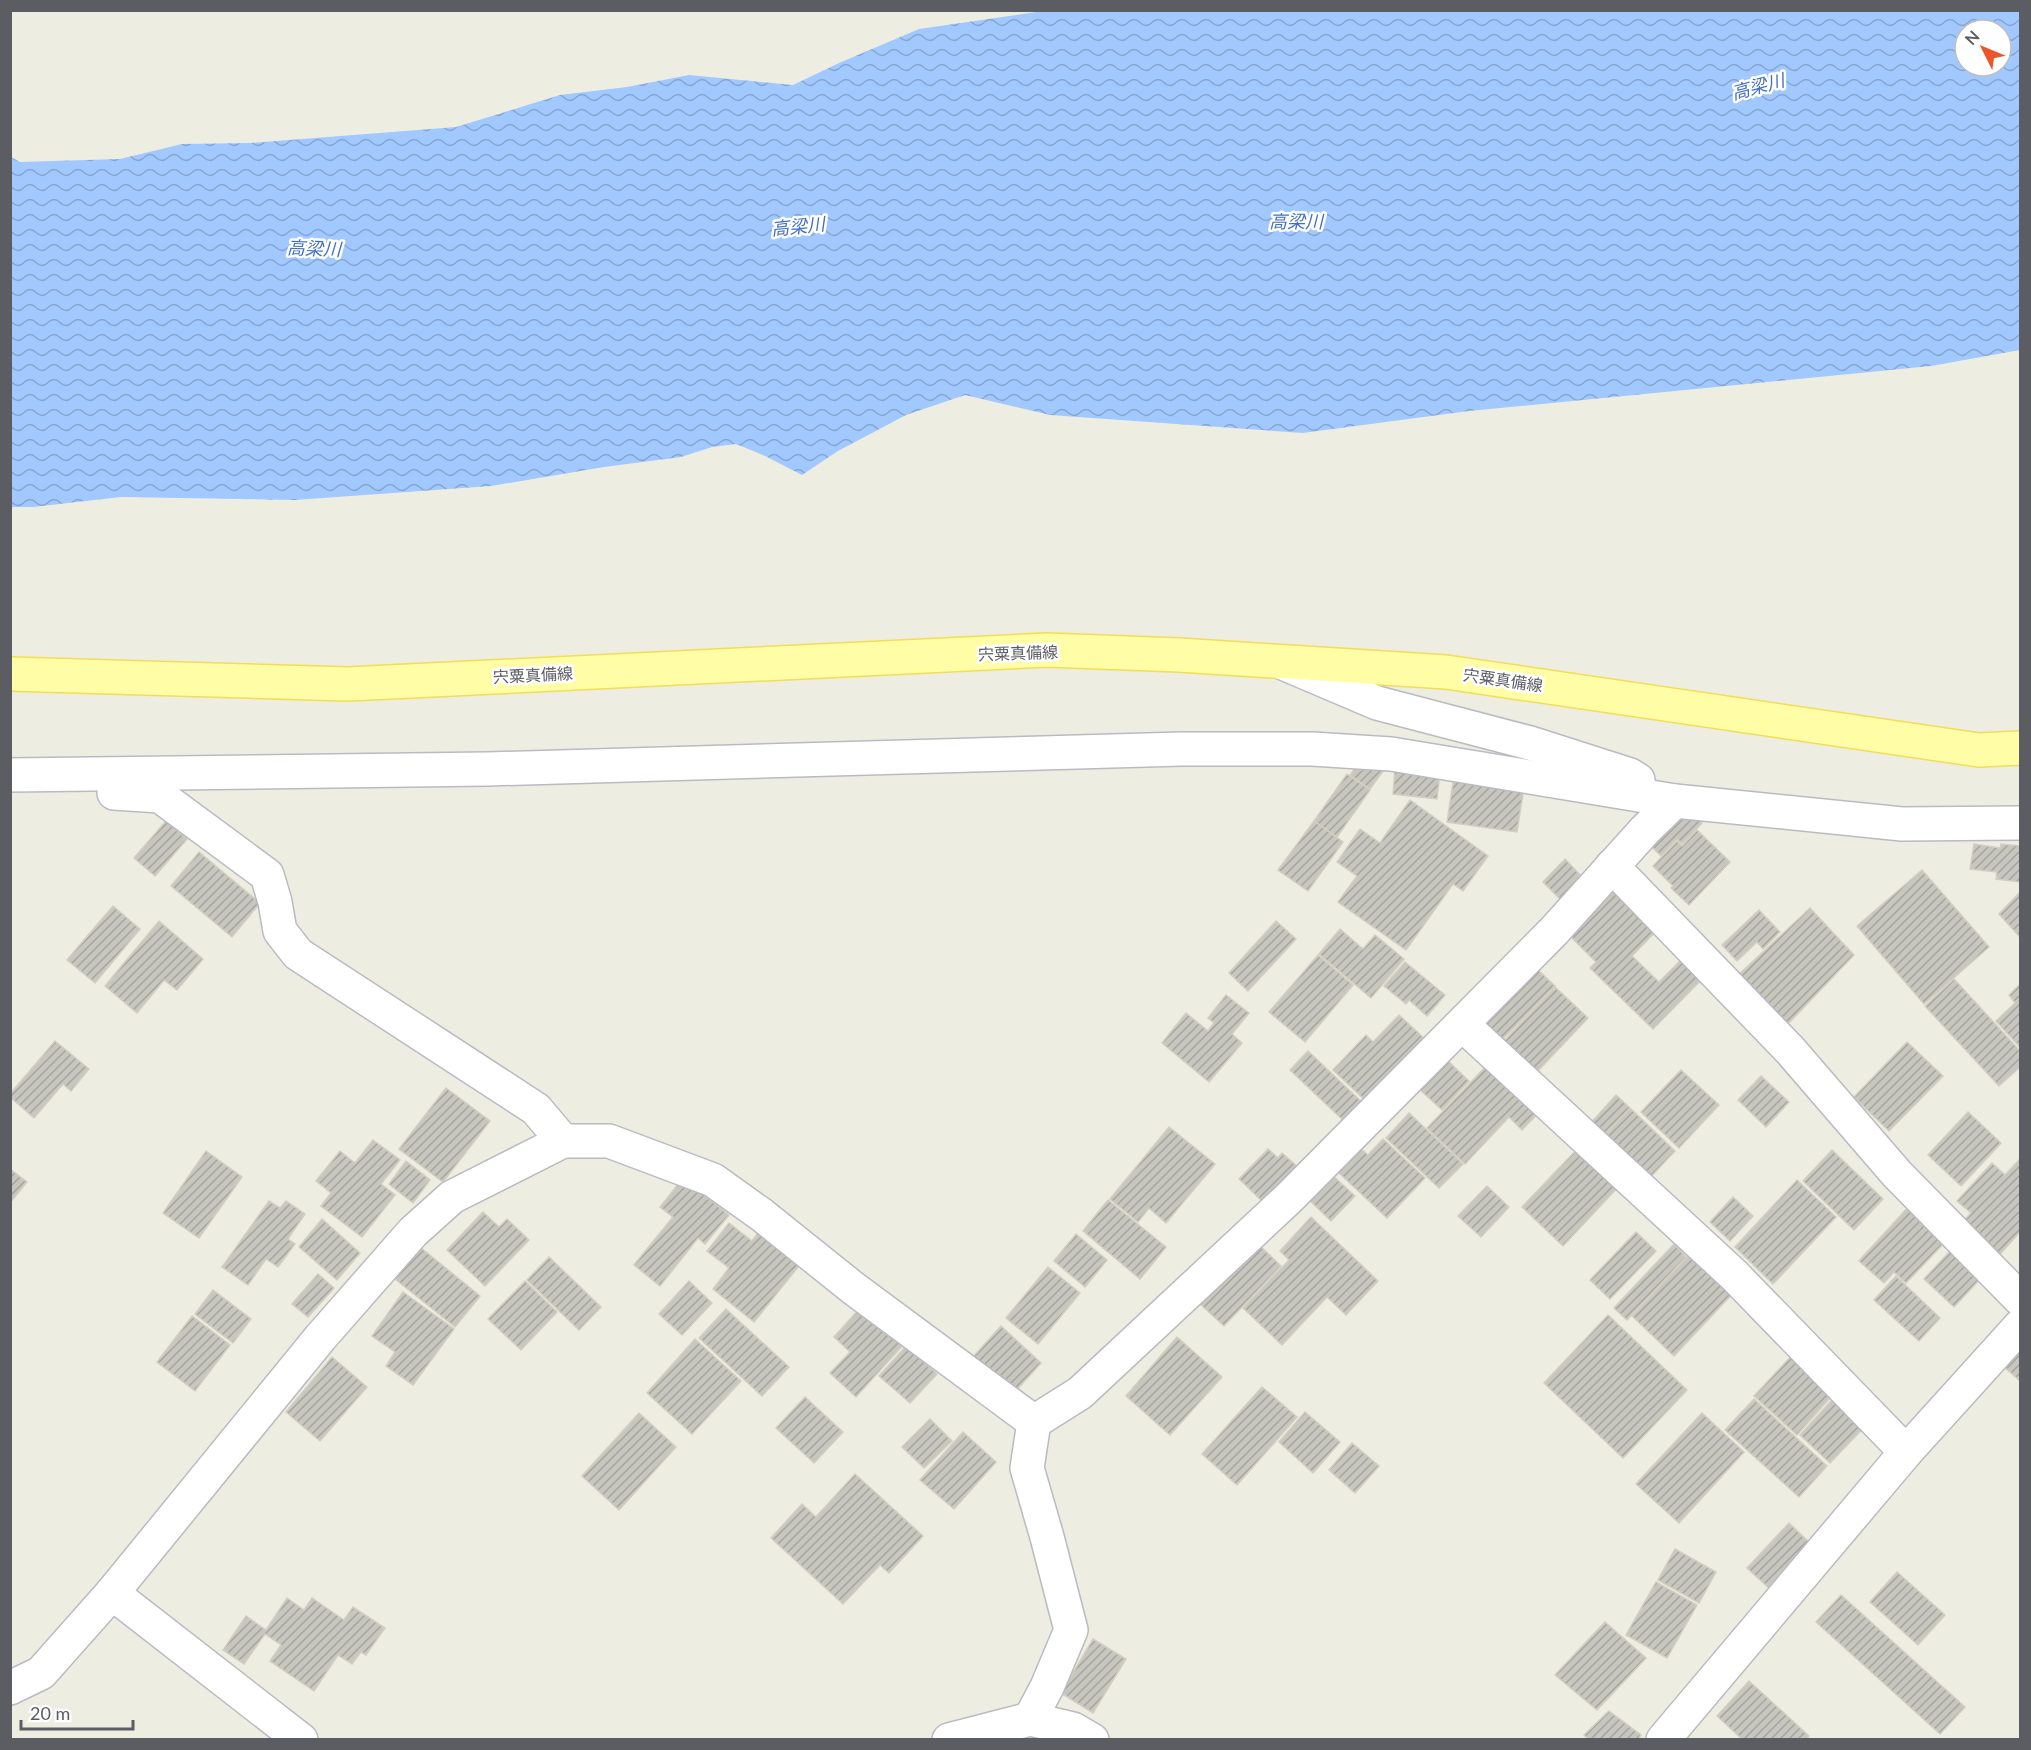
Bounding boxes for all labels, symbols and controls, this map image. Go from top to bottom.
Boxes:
north arrow [1953,18,2013,78]
text: N [1961,26,1983,48]
water label: 高梁川 [1729,68,1789,104]
water label: 高梁川 [1269,210,1325,232]
water label: 高梁川 [770,212,828,240]
water label: 高梁川 [287,236,343,260]
street label: 宍粟真備線 [978,642,1058,663]
street label: 宍粟真備線 [493,663,573,686]
street label: 宍粟真備線 [1462,665,1544,694]
scale bar [21,1693,134,1731]
text: 20 m [30,1702,70,1724]

